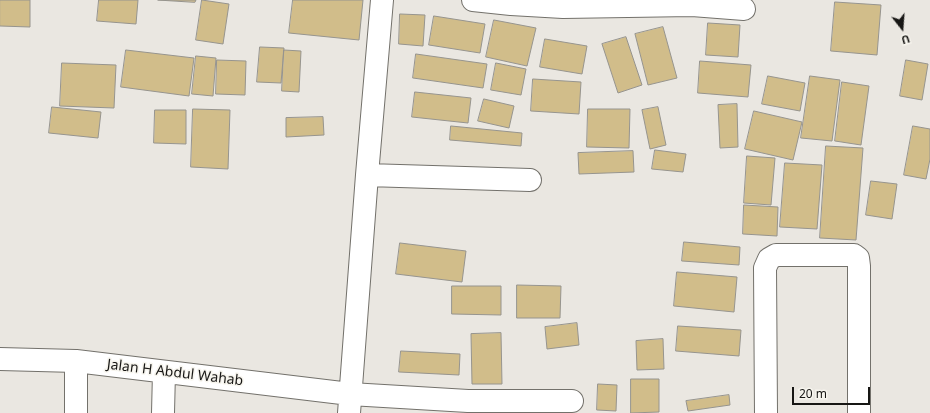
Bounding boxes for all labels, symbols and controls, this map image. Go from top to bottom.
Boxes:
north arrow [882,8,922,48]
text: U [899,32,912,48]
street label: Jalan H Abdul Wahab [106,356,244,390]
scale bar [794,379,872,405]
text: 20 m [799,385,827,402]

